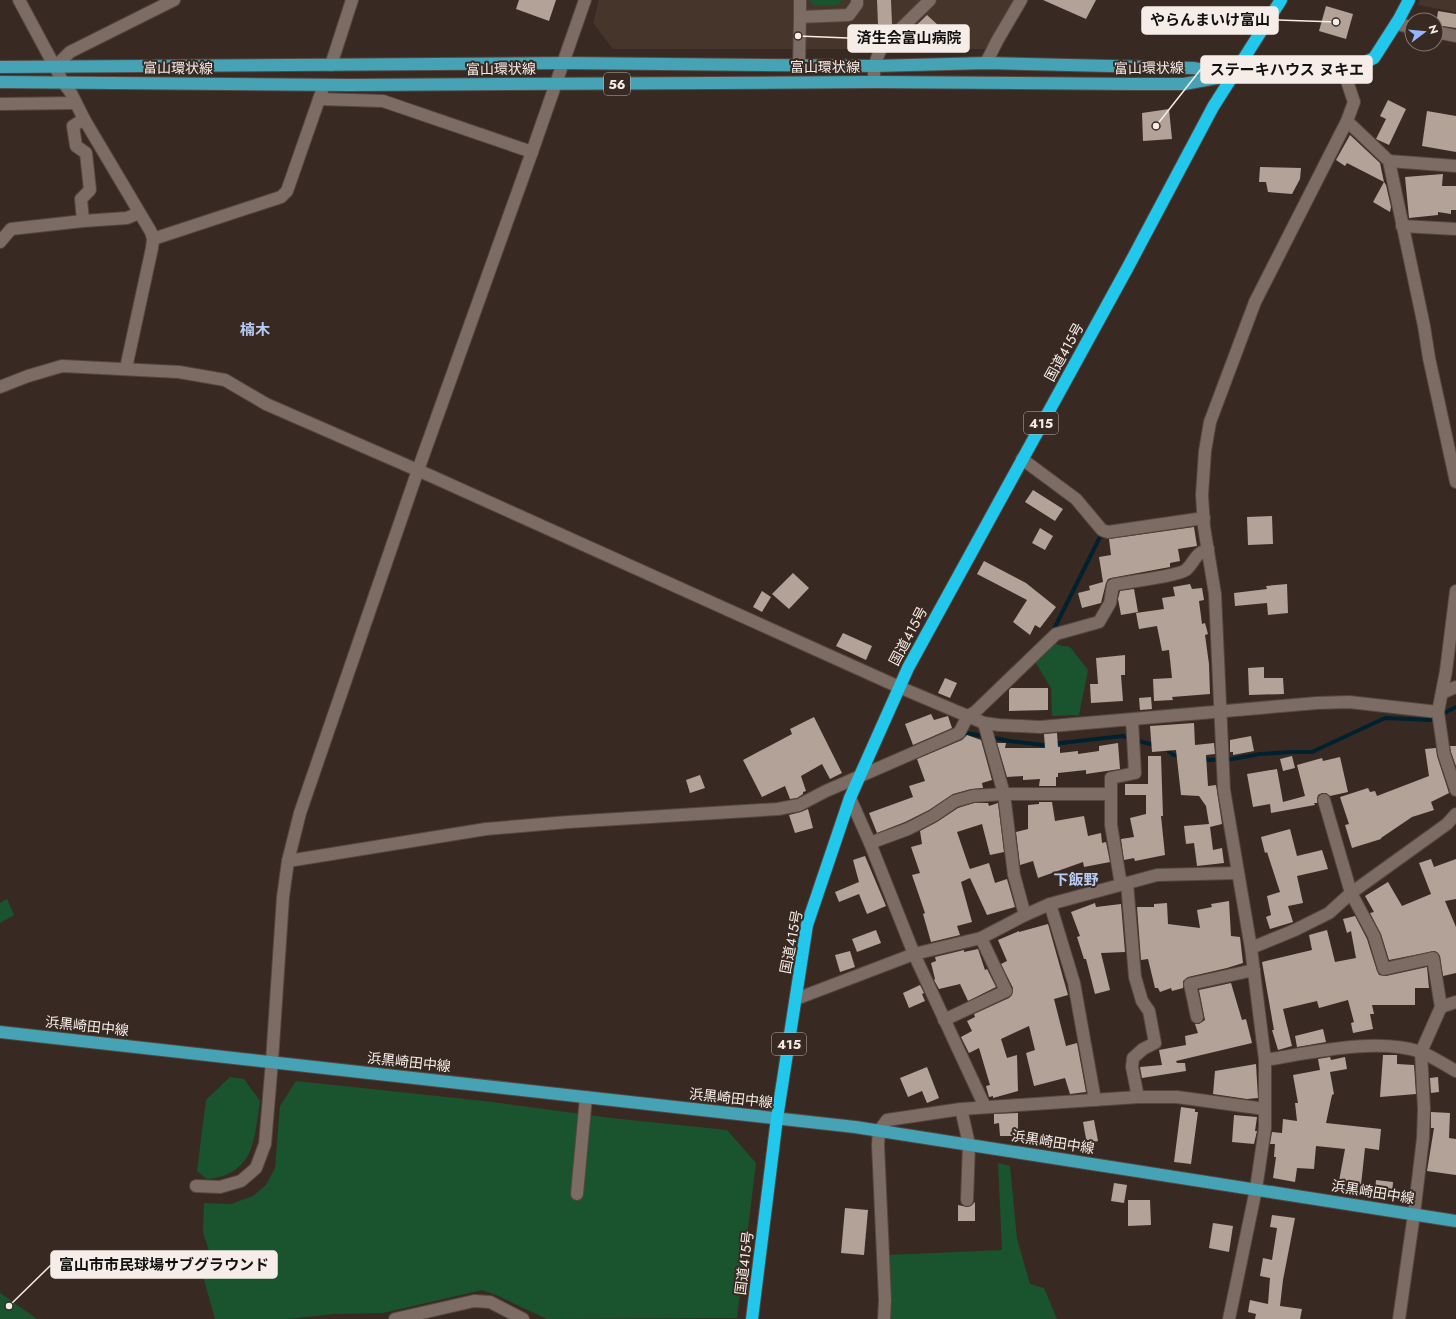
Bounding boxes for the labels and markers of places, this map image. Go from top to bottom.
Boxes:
callout: やらんまいけ富山 [1142,7,1278,34]
callout: 済生会富山病院 [848,25,969,52]
callout: ステーキハウス ヌキエ [1201,56,1372,83]
callout: 富山市市民球場サブグラウンド [51,1251,277,1278]

